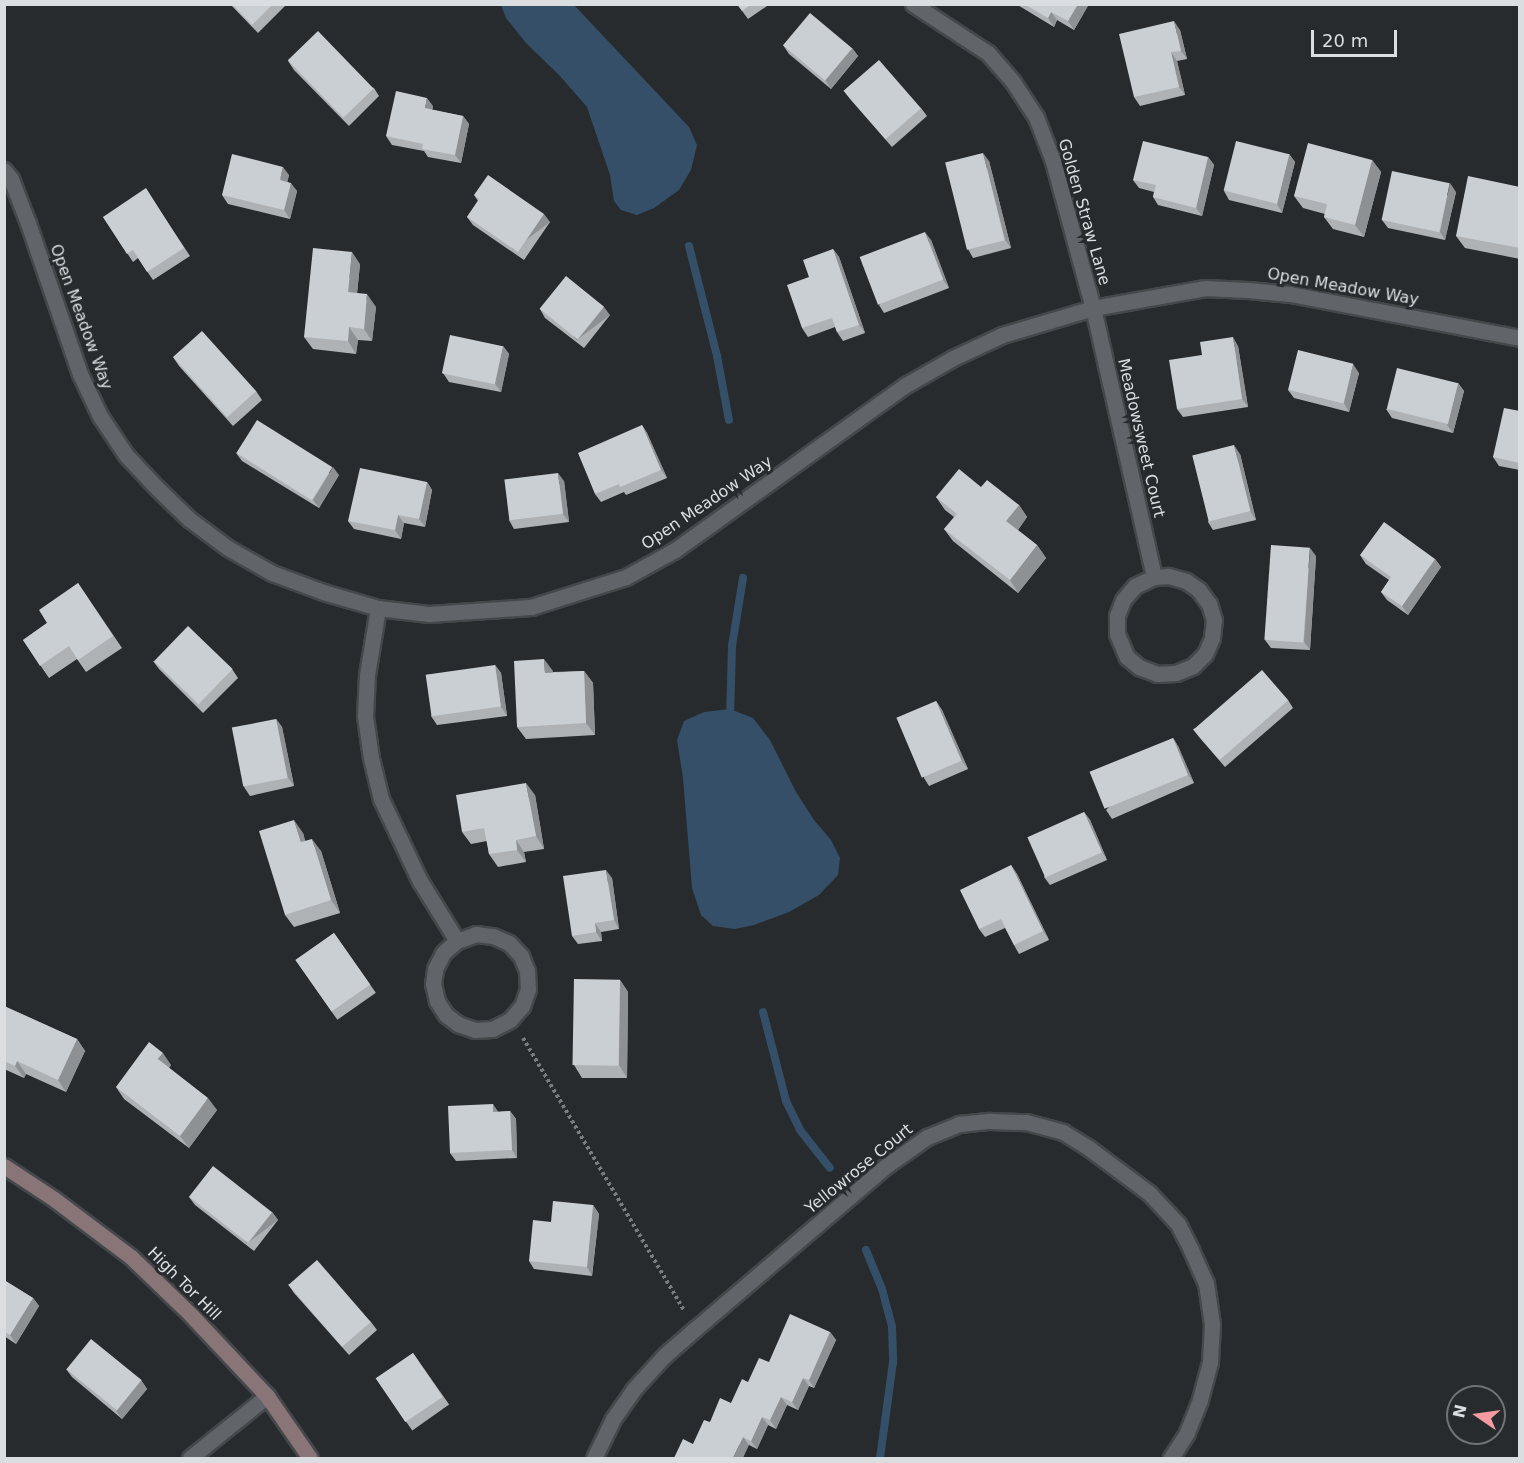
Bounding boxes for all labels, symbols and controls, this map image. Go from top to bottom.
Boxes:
scale bar [1314,18,1400,56]
text: 20 m [1322,30,1368,51]
street label: Golden Straw Lane [1054,137,1114,287]
street label: Open Meadow Way [46,242,116,392]
street label: Open Meadow Way [1266,264,1420,310]
street label: Meadowsweet Court [1113,356,1169,520]
street label: Open Meadow Way [638,452,776,554]
street label: Yellowrose Court [801,1120,917,1218]
street label: High Tor Hill [143,1243,225,1325]
north arrow [1446,1385,1506,1445]
text: N [1449,1403,1471,1420]

